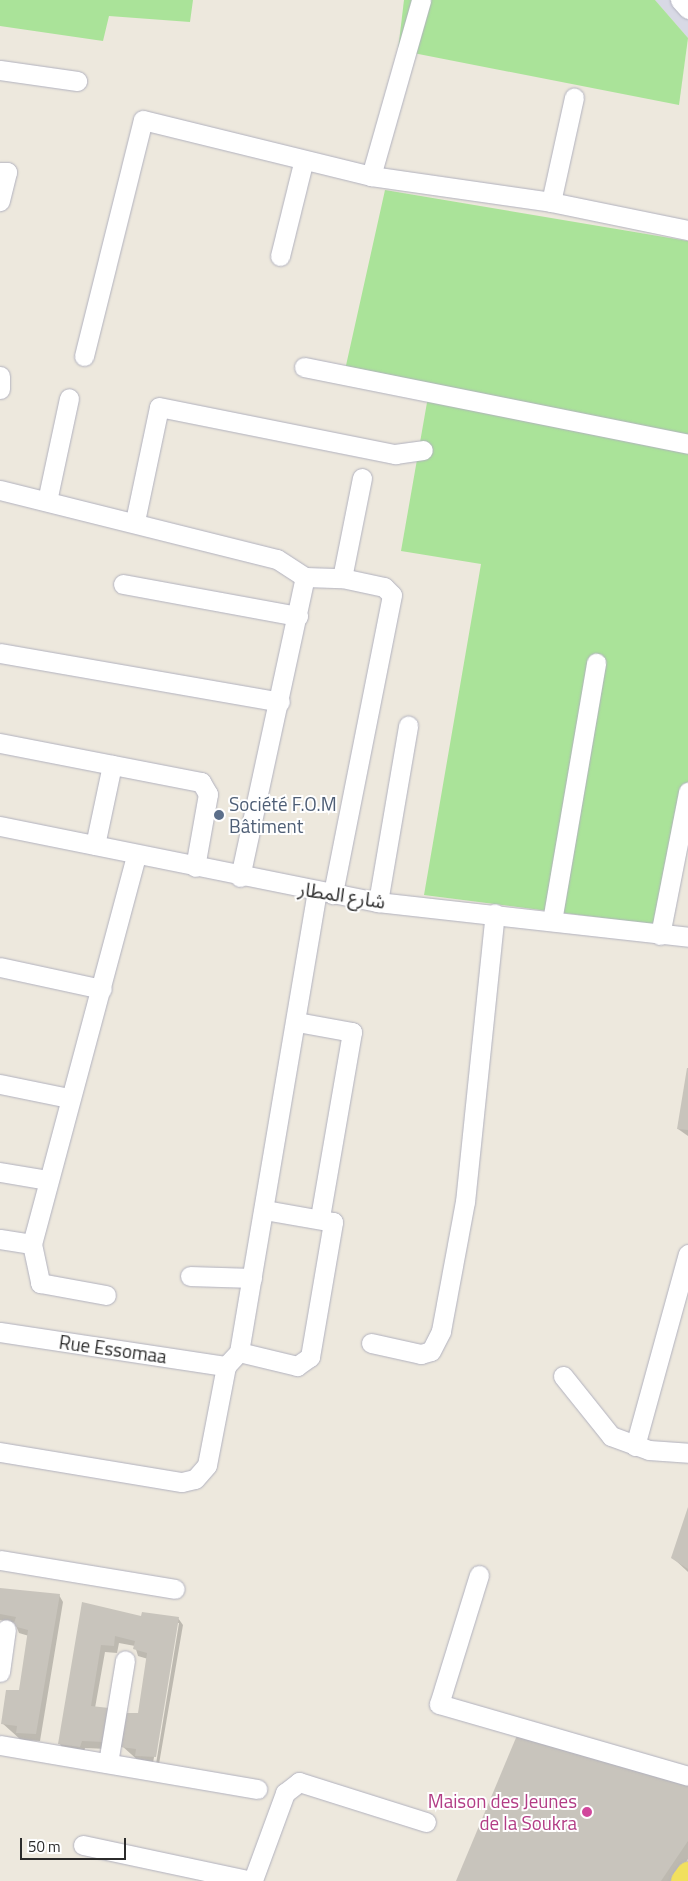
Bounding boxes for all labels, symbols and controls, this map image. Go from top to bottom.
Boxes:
place label: Société F.O.M Bâtiment [229,793,337,837]
marker: Société F.O.M Bâtiment [213,809,225,821]
street label: شارع المطار [297,877,387,913]
street label: Rue Essomaa [58,1330,168,1368]
place label: Maison des Jeunes de la Soukra [428,1790,577,1834]
marker: Maison des Jeunes de la Soukra [581,1806,593,1818]
scale bar [22,1828,129,1860]
text: 50 m [28,1835,61,1858]

